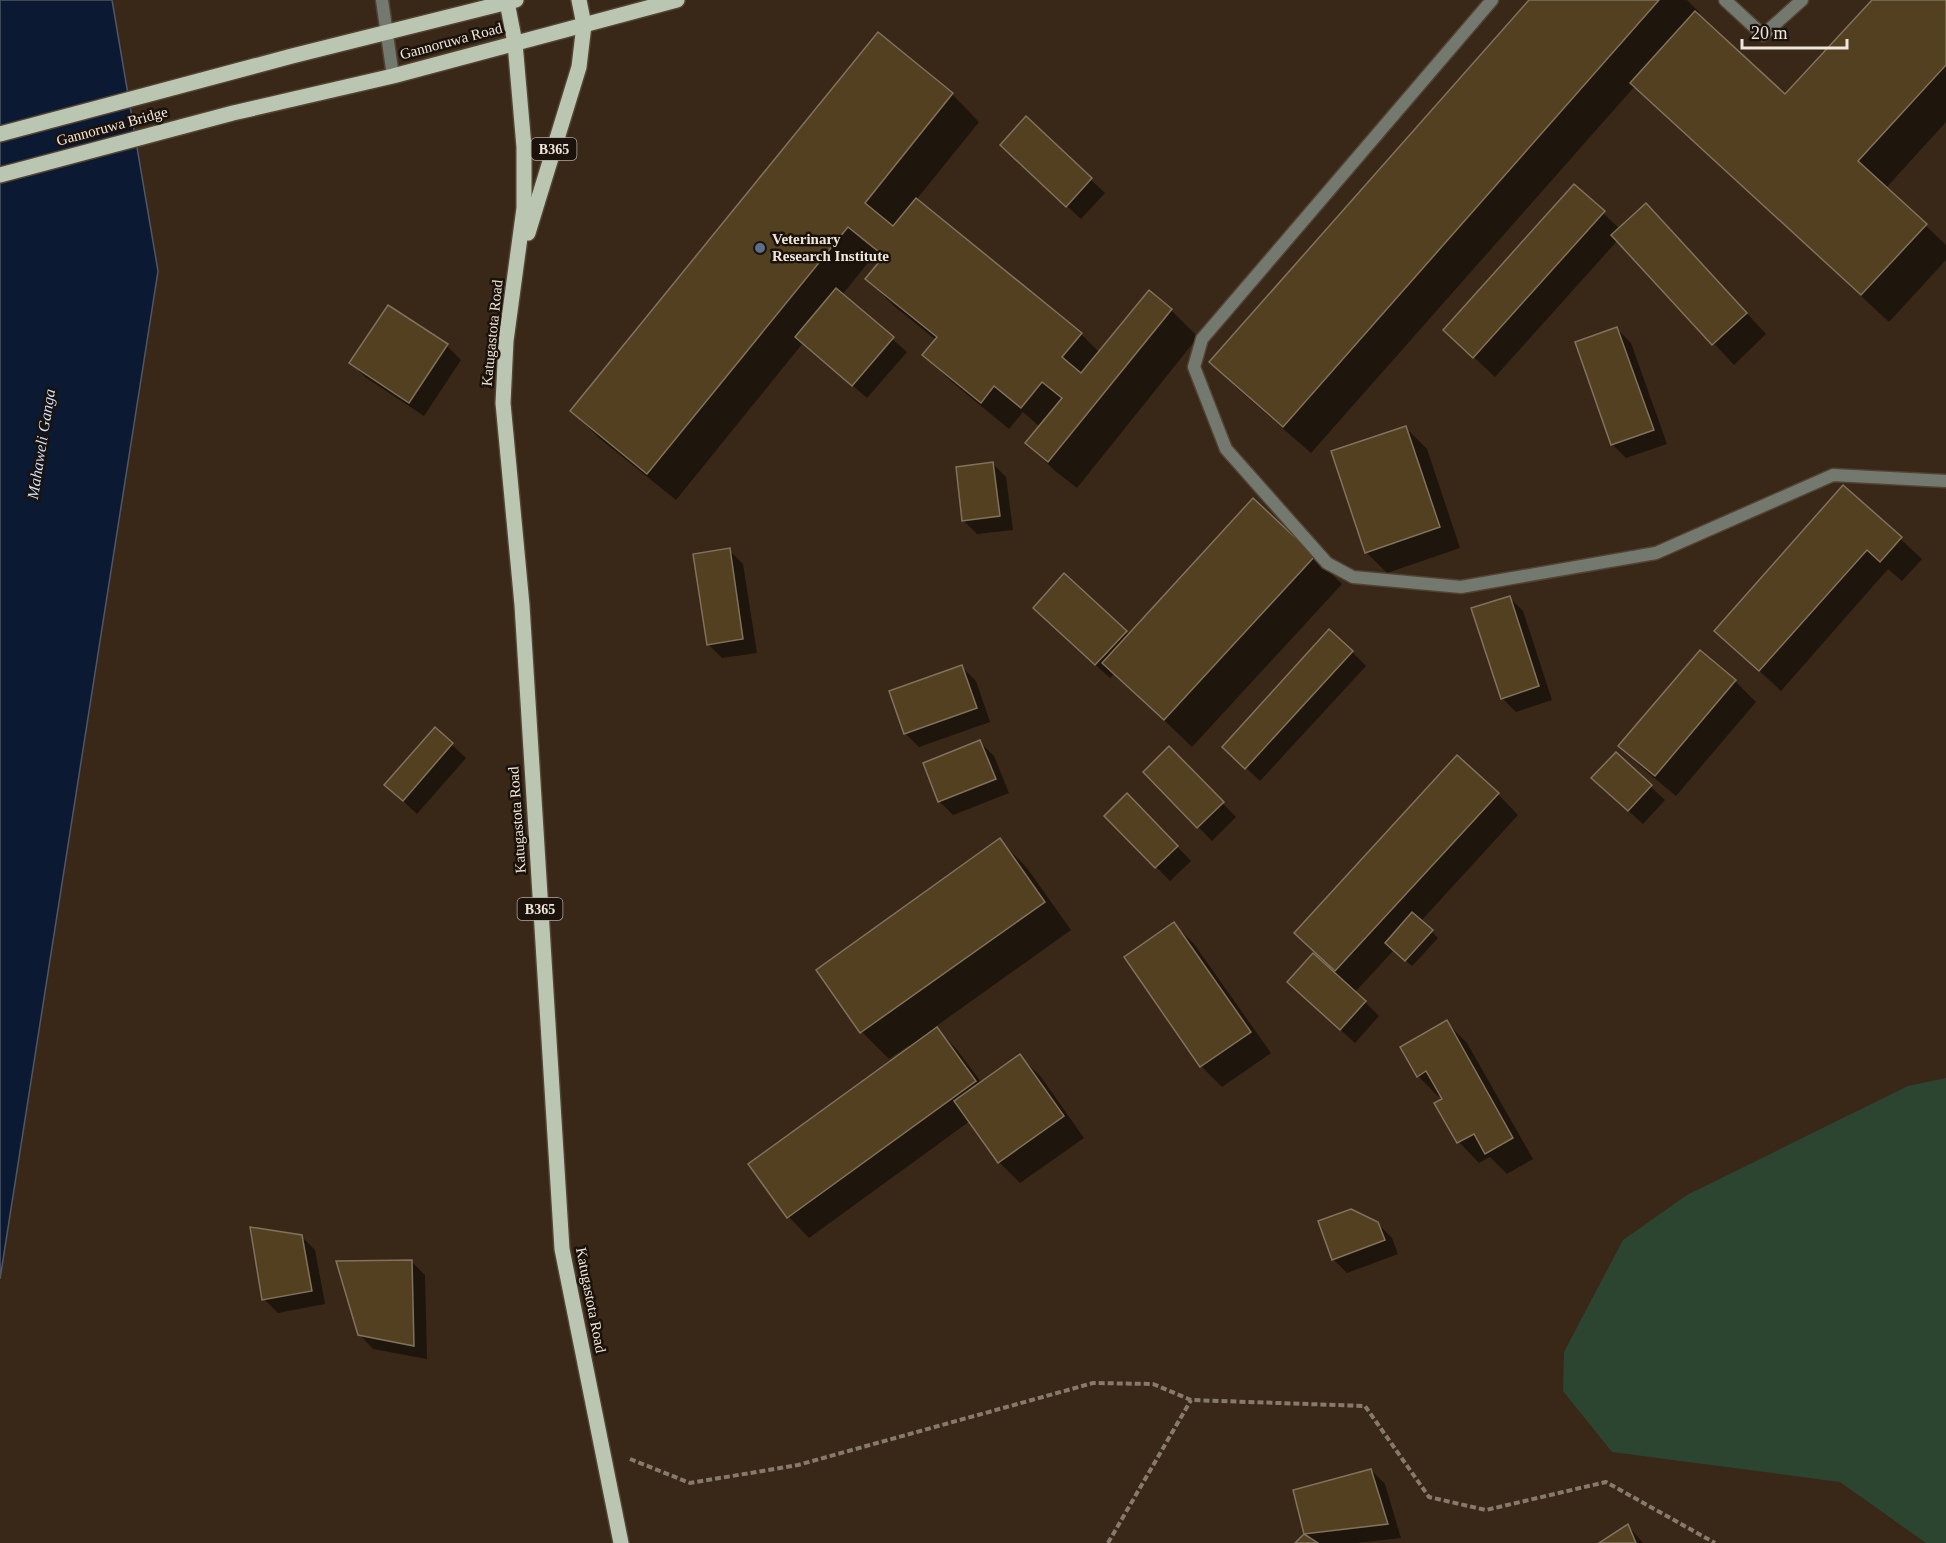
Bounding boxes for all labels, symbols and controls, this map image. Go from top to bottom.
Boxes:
scale bar [1742,12,1847,50]
street label: Gannoruwa Road [398,20,504,62]
text: 20 m [1751,23,1788,43]
street label: Gannoruwa Bridge [55,103,170,149]
road number: B365 [532,138,576,160]
place label: Veterinary Research Institute [772,231,889,264]
marker: Veterinary Research Institute [753,241,767,255]
street label: Katugastota Road [478,278,506,387]
water label: Mahaweli Ganga [24,388,59,502]
street label: Katugastota Road [505,766,529,874]
road number: B365 [518,898,562,920]
street label: Katugastota Road [573,1246,609,1355]

